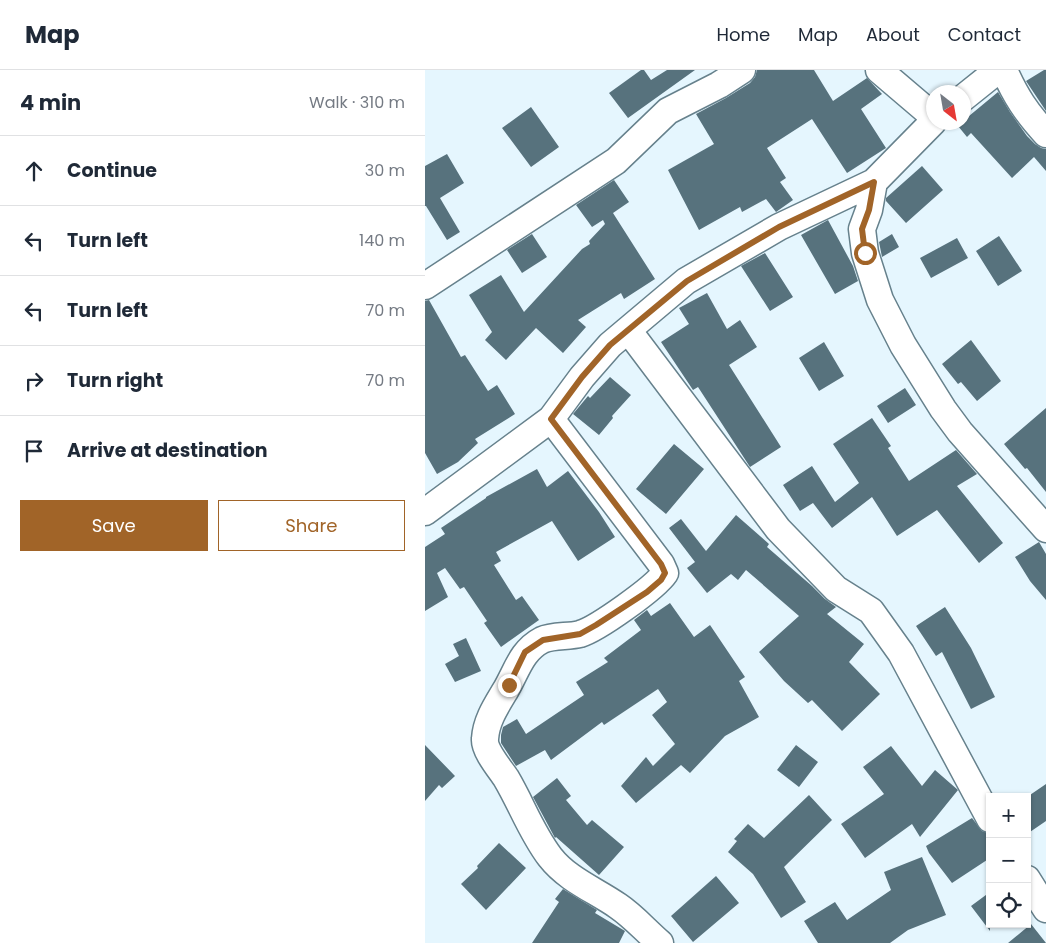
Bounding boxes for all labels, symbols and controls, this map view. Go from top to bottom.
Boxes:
text: Map [25,18,80,51]
text: Home [716,22,770,47]
text: Map [798,22,838,47]
text: About [866,22,920,47]
text: Contact [948,22,1021,47]
north arrow [926,85,971,130]
text: 4 min [20,88,81,117]
text: Walk · 310 m [309,91,405,114]
icon: ahead [20,157,48,185]
text: Continue [67,157,157,184]
text: 30 m [365,159,405,182]
icon: left [20,227,48,255]
text: Turn left [67,227,148,254]
text: 140 m [359,229,405,252]
route start [854,242,877,265]
icon: left [20,297,48,325]
text: Turn left [67,297,148,324]
text: 70 m [365,299,405,322]
icon: right [20,367,48,395]
text: Turn right [67,367,163,394]
text: 70 m [365,369,405,392]
icon: arrive [20,437,48,465]
text: Arrive at destination [67,437,268,464]
button: Save [20,500,208,551]
button: Share [218,500,405,551]
route end [498,674,521,697]
map controls [986,793,1031,928]
button: + [986,793,1031,838]
button: − [986,838,1031,883]
button: locate [986,883,1031,928]

